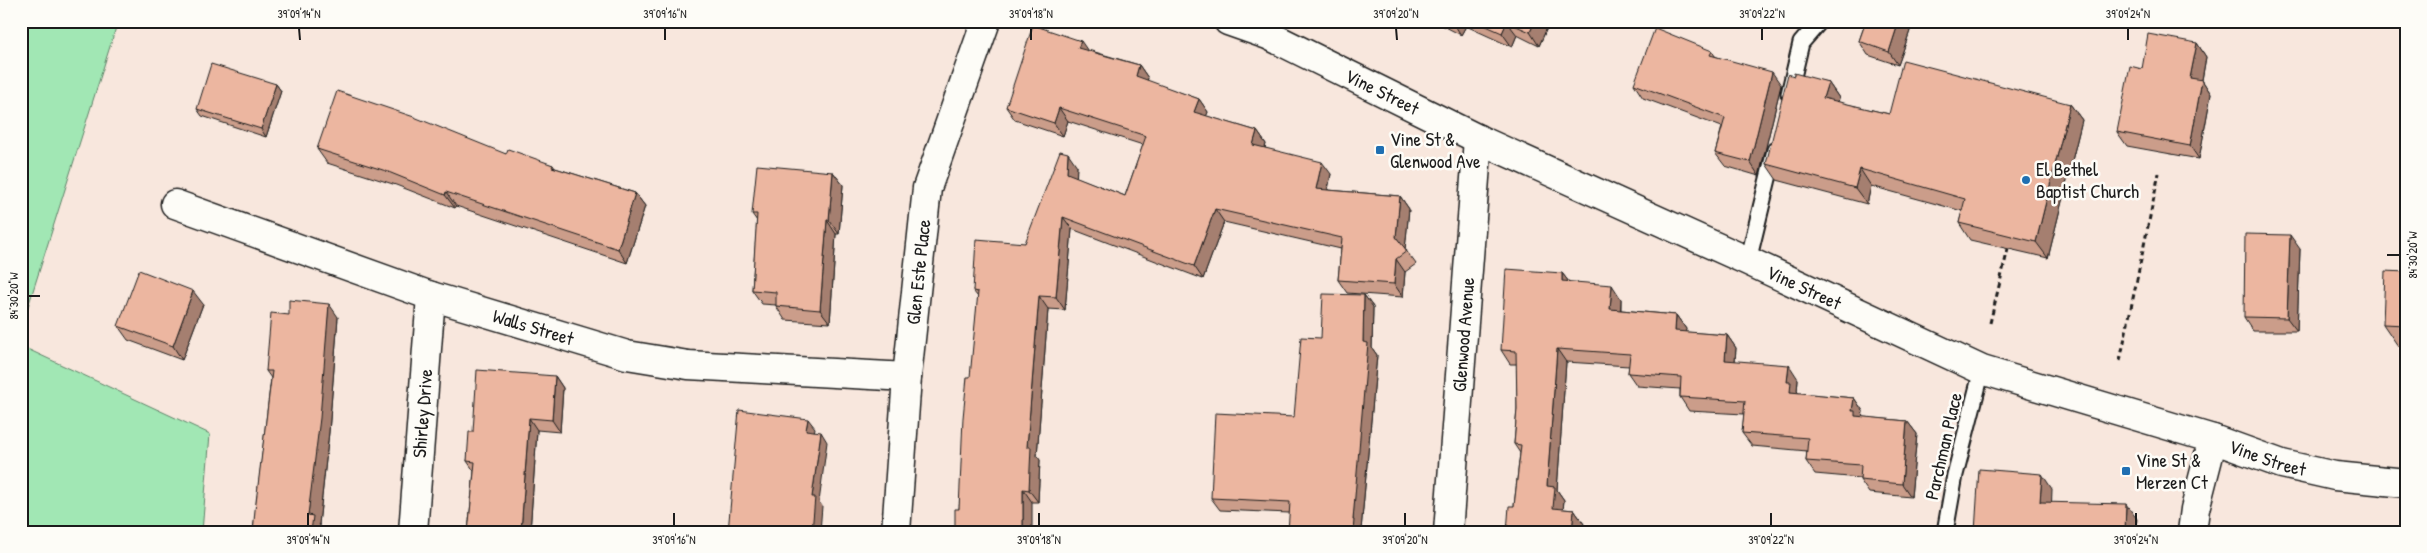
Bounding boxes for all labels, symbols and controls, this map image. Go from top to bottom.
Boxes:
text: 39°09'14"N [277,5,321,22]
text: 39°09'16"N [643,5,687,22]
text: 39°09'18"N [1009,5,1053,22]
text: 39°09'20"N [1373,5,1419,22]
text: 39°09'22"N [1739,5,1785,22]
text: 39°09'24"N [2106,5,2150,22]
street label: Vine Street [1341,62,1424,121]
place label: Vine St & Glenwood Ave [1390,126,1481,174]
marker: Vine St & Glenwood Ave [1374,144,1386,156]
place label: El Bethel Baptist Church [2036,156,2139,204]
marker: El Bethel Baptist Church [2020,174,2032,186]
street label: Glen Este Place [900,218,937,326]
text: 84°30'20"W [2404,231,2421,279]
street label: Vine Street [1763,259,1846,316]
text: 84°30'20"W [5,272,22,320]
street label: Glenwood Avenue [1446,276,1480,393]
street label: Walls Street [490,302,578,351]
street label: Shirley Drive [406,367,438,459]
street label: Parchman Place [1918,389,1968,502]
street label: Vine Street [2225,433,2309,482]
place label: Vine St & Merzen Ct [2136,447,2208,495]
marker: Vine St & Merzen Ct [2120,465,2132,477]
text: 39°09'14"N [286,531,330,548]
text: 39°09'16"N [652,531,696,548]
text: 39°09'18"N [1017,531,1061,548]
text: 39°09'20"N [1382,531,1428,548]
text: 39°09'22"N [1748,531,1794,548]
text: 39°09'24"N [2114,531,2158,548]

